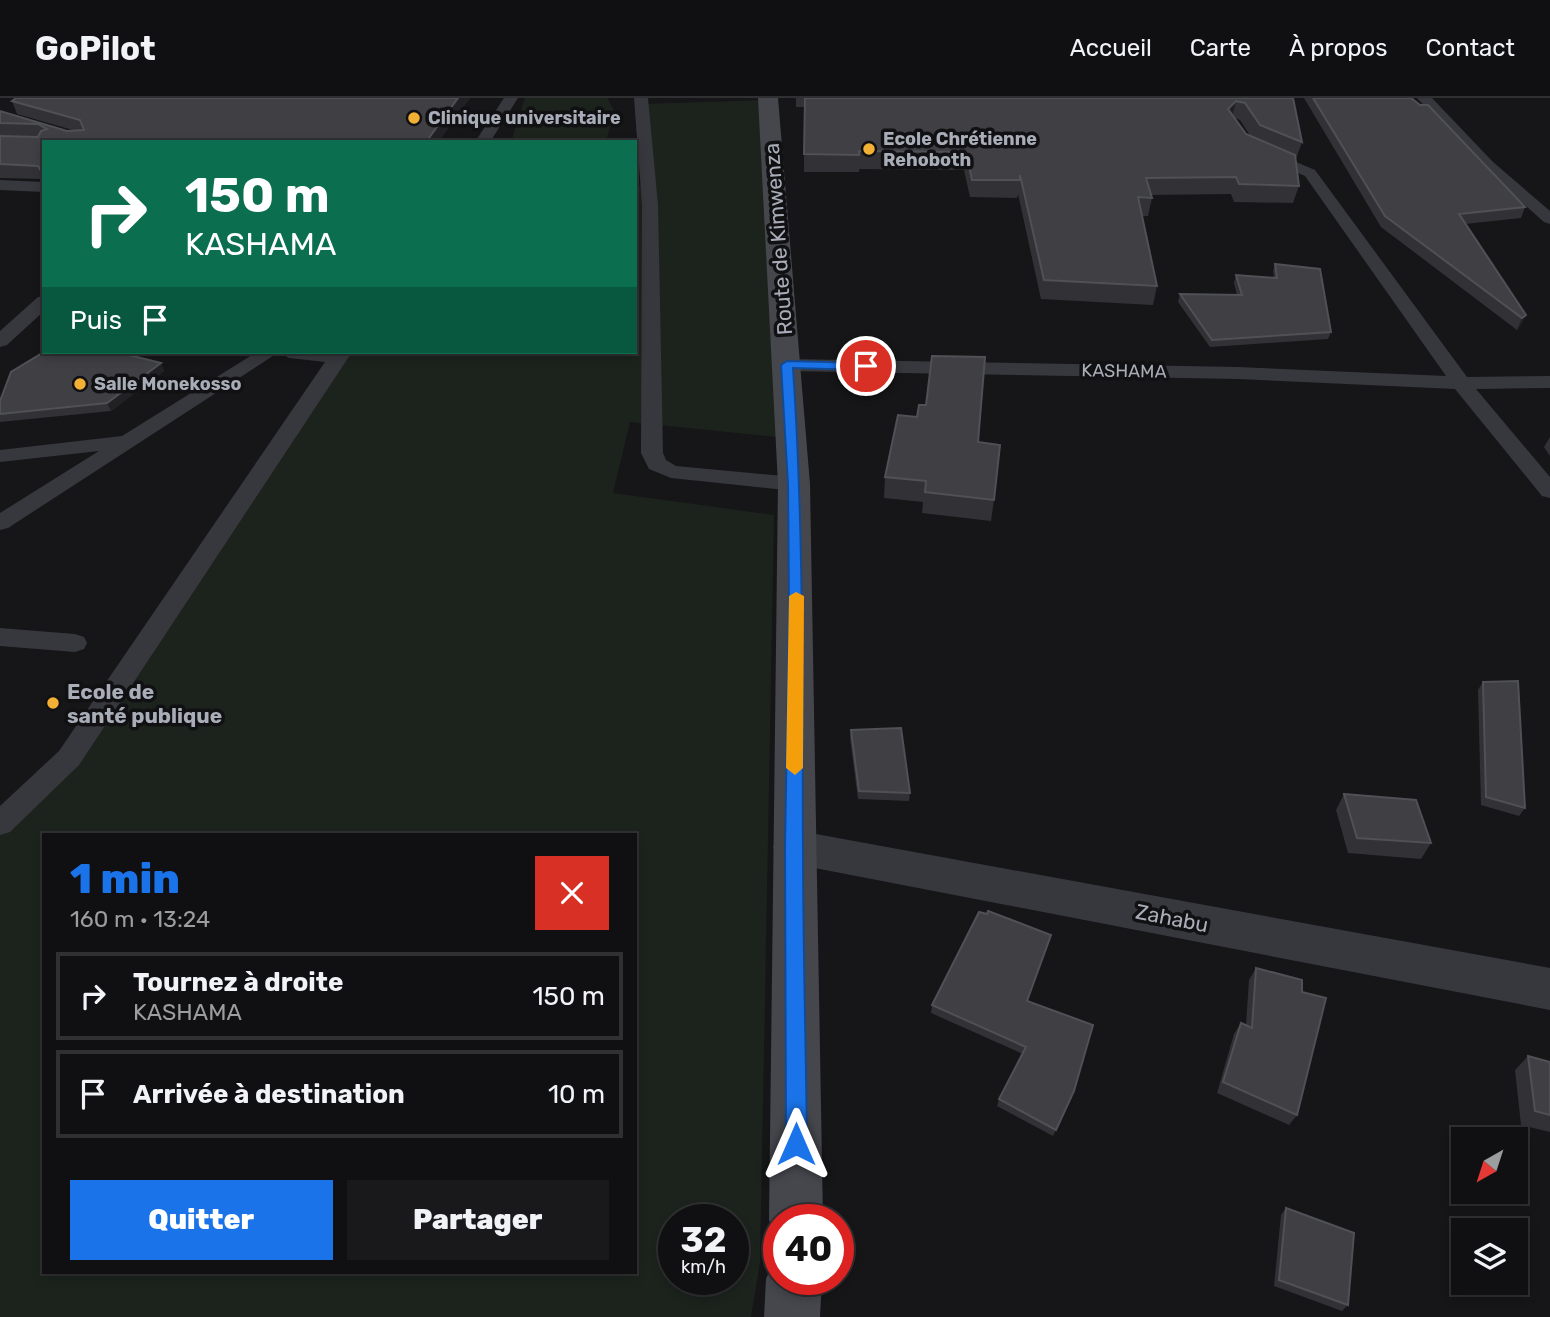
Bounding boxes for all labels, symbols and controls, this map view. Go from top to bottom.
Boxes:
text: GoPilot [35,29,156,68]
text: Accueil [1070,34,1152,62]
text: Carte [1190,34,1251,62]
text: À propos [1289,34,1388,62]
text: Contact [1426,34,1515,62]
place label: Clinique universitaire [428,107,621,129]
marker: Clinique universitaire [406,110,422,126]
place label: Ecole Chrétienne Rehoboth [883,128,1037,171]
marker: Ecole Chrétienne Rehoboth [861,141,877,157]
street label: Route de Kimwenza [759,142,797,336]
text: 150 m [185,166,330,224]
icon: right [70,168,161,259]
text: KASHAMA [185,225,336,263]
icon: arrive [136,301,174,339]
text: Puis [70,305,122,336]
pin [836,336,896,396]
icon: arrive [847,347,885,385]
street label: KASHAMA [1081,359,1167,383]
place label: Salle Monekosso [94,373,242,395]
marker: Salle Monekosso [72,376,88,392]
place label: Ecole de santé publique [67,679,222,728]
marker: Ecole de santé publique [45,695,61,711]
text: 1 min [70,854,180,904]
button: close [535,856,609,930]
street label: Zahabu [1133,899,1211,937]
text: 160 m · 13:24 [70,905,210,933]
text: Tournez à droite [133,967,343,998]
icon: right [74,977,112,1015]
text: 150 m [532,981,605,1012]
text: KASHAMA [133,998,242,1026]
icon: arrive [74,1075,112,1113]
text: Arrivée à destination [133,1079,405,1110]
text: 10 m [548,1079,605,1110]
position arrow [759,1107,833,1181]
north arrow [1451,1127,1528,1204]
map controls [1451,1127,1528,1295]
button: Quitter [70,1180,333,1260]
button: Partager [347,1180,609,1260]
speed limit sign: 40 [763,1204,854,1295]
button: layers [1451,1218,1528,1295]
text: 32 [681,1219,726,1261]
text: km/h [681,1256,726,1278]

